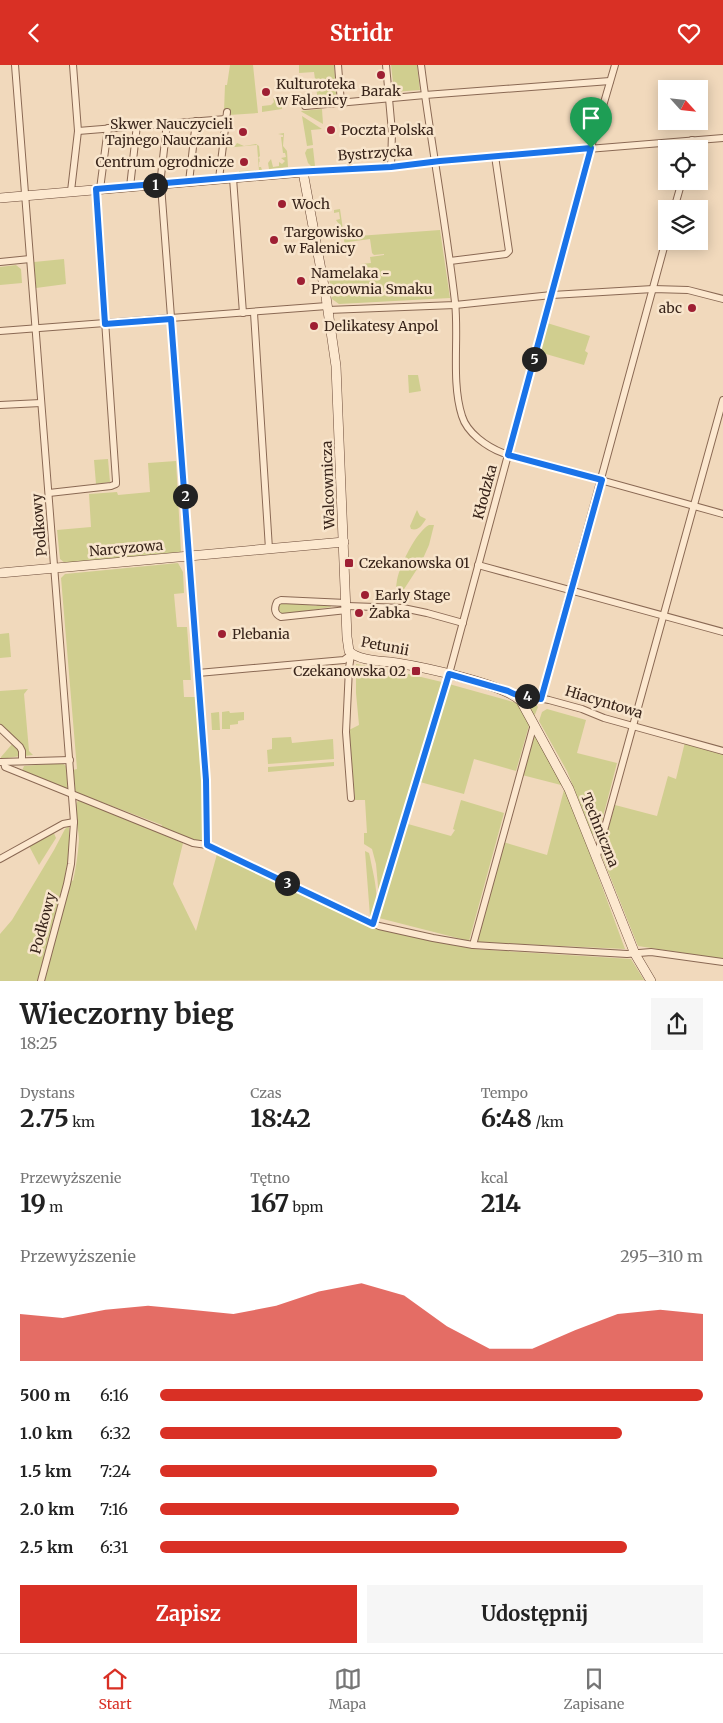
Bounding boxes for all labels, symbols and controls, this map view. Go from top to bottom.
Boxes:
icon: back [20,19,48,47]
text: Stridr [330,19,393,47]
icon: heart [675,19,703,47]
marker: Barak [375,69,387,81]
place label: Kulturoteka w Falenicy [275,75,356,109]
north arrow [658,80,708,130]
map controls [658,80,708,250]
place label: Barak [361,82,401,100]
marker: Kulturoteka w Falenicy [260,86,272,98]
pin [570,97,612,148]
icon: arrive [577,104,605,132]
place label: Skwer Nauczycieli Tajnego Nauczania [105,115,233,149]
place label: Poczta Polska [341,121,434,139]
marker: Poczta Polska [325,124,337,136]
marker: Skwer Nauczycieli Tajnego Nauczania [237,126,249,138]
button: locate [658,140,708,190]
street label: Bystrzycka [337,141,414,165]
place label: Centrum ogrodnicze [95,153,234,171]
marker: Centrum ogrodnicze [238,156,250,168]
pin: 1 [142,173,168,197]
text: 1 [152,176,159,194]
place label: Woch [291,195,330,213]
marker: Woch [276,198,288,210]
button: layers [658,200,708,250]
place label: Targowisko w Falenicy [283,223,363,257]
marker: Targowisko w Falenicy [268,234,280,246]
place label: Namelaka - Pracownia Smaku [311,264,433,298]
marker: Namelaka - Pracownia Smaku [295,275,307,287]
place label: abc [659,299,682,317]
marker: abc [686,302,698,314]
place label: Delikatesy Anpol [324,317,439,335]
marker: Delikatesy Anpol [308,320,320,332]
pin: 5 [522,347,546,371]
text: 5 [530,350,539,368]
street label: Walcownicza [317,440,339,531]
street label: Kłodzka [469,462,501,521]
pin: 2 [172,483,198,509]
text: 2 [181,487,190,505]
street label: Podkowy [27,492,51,557]
street label: Narcyzowa [88,536,164,560]
place label: Czekanowska 01 [359,554,470,572]
marker: Czekanowska 01 [343,557,355,569]
place label: Early Stage [375,586,450,604]
marker: Early Stage [359,589,371,601]
place label: Żabka [369,604,411,622]
marker: Żabka [353,607,365,619]
place label: Plebania [232,625,290,643]
marker: Plebania [216,628,228,640]
street label: Petunii [359,633,411,660]
place label: Czekanowska 02 [293,662,406,680]
marker: Czekanowska 02 [410,665,422,677]
street label: Hiacyntowa [563,682,645,722]
pin: 4 [514,683,540,709]
text: 4 [523,687,532,705]
street label: Techniczna [577,790,623,870]
pin: 3 [274,871,300,895]
text: 3 [283,874,292,892]
street label: Podkowy [26,889,60,956]
text: Wieczorny bieg [20,996,234,1032]
button: share [651,998,703,1050]
text: 18:25 [20,1033,58,1053]
text: Dystans [20,1084,75,1102]
text: Czas [250,1084,282,1102]
text: Tempo [481,1084,528,1102]
text: 2.75 [20,1102,69,1134]
text: 18:42 [250,1102,311,1134]
text: 6:48 [481,1102,532,1134]
text: km [69,1113,95,1131]
text: /km [532,1113,564,1131]
text: Przewyższenie [20,1169,121,1187]
text: Tętno [250,1169,290,1187]
text: kcal [481,1169,508,1187]
text: 19 [20,1187,46,1219]
text: 167 [250,1187,289,1219]
text: 214 [481,1187,521,1219]
text: m [46,1198,63,1216]
text: bpm [289,1198,324,1216]
text: Przewyższenie [20,1246,136,1266]
text: 295–310 m [620,1246,703,1266]
text: 500 m [20,1385,70,1405]
text: 6:16 [100,1385,129,1405]
text: 1.0 km [20,1423,73,1443]
text: 6:32 [100,1423,131,1443]
text: 1.5 km [20,1461,72,1481]
text: 7:24 [100,1461,131,1481]
text: 2.0 km [20,1499,74,1519]
text: 7:16 [100,1499,128,1519]
text: 2.5 km [20,1537,73,1557]
text: 6:31 [100,1537,128,1557]
button: Zapisz [20,1585,357,1643]
button: Udostępnij [367,1585,703,1643]
tab: Start [99,1665,132,1713]
tab: Mapa [329,1665,366,1713]
tab: Zapisane [563,1665,624,1713]

